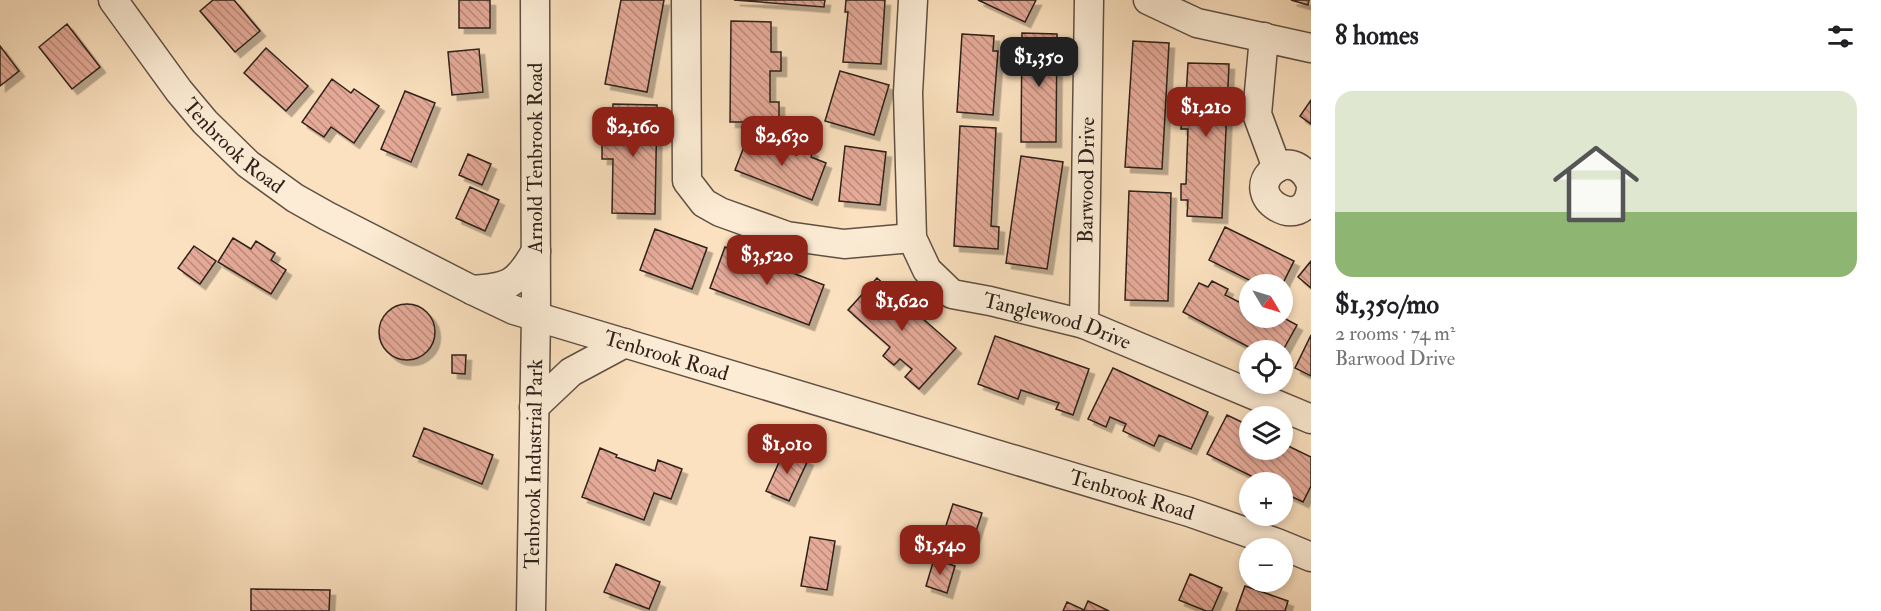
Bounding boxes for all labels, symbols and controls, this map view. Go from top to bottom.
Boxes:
text: 8 homes [1335,20,1419,52]
icon: filters [1824,20,1857,53]
pin: $1,350 [990,37,1088,88]
text: $1,350 [1014,44,1064,69]
street label: Arnold Tenbrook Road [522,62,549,254]
pin: $1,210 [1157,87,1255,138]
street label: Tenbrook Road [177,93,290,200]
text: $1,210 [1181,94,1231,119]
pin: $2,160 [584,107,682,158]
text: $2,160 [606,114,660,139]
pin: $2,630 [733,116,831,167]
street label: Barwood Drive [1072,117,1101,243]
text: $2,630 [755,123,809,148]
icon: home [1542,130,1650,238]
pin: $3,520 [718,235,816,286]
text: $3,520 [741,242,793,267]
north arrow [1239,274,1293,328]
map controls [1239,274,1293,592]
pin: $1,620 [853,281,951,332]
street label: Tanglewood Drive [980,287,1135,356]
text: $1,620 [875,288,929,313]
text: $1,350/mo [1335,289,1439,321]
text: 2 rooms · 74 m² [1335,321,1456,346]
street label: Tenbrook Road [600,325,732,388]
button: locate [1239,340,1293,394]
text: Barwood Drive [1335,346,1455,371]
street label: Tenbrook Industrial Park [519,359,549,569]
button: layers [1239,406,1293,460]
pin: $1,010 [738,424,836,475]
text: $1,010 [762,431,812,456]
street label: Tenbrook Road [1066,464,1198,527]
button: + [1239,472,1293,526]
pin: $1,540 [891,525,989,576]
text: $1,540 [914,532,966,557]
button: − [1239,538,1293,592]

